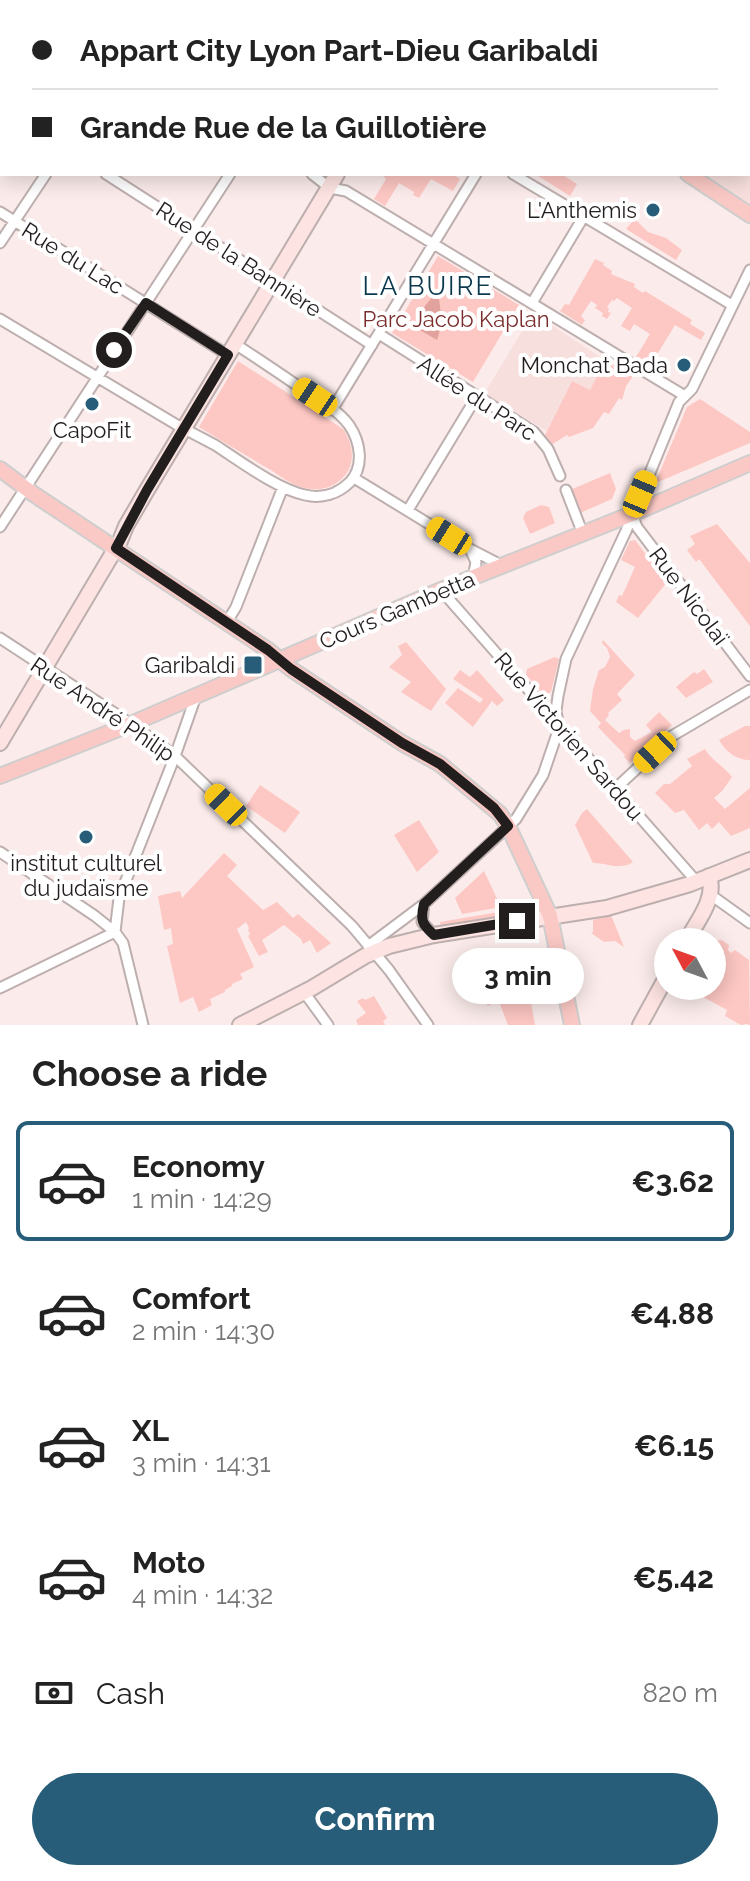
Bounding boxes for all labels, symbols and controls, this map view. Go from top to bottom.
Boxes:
text: Appart City Lyon Part-Dieu Garibaldi [80,33,599,68]
text: Grande Rue de la Guillotière [80,110,486,145]
street label: Rue de la Bannière [151,196,327,322]
place label: L'Anthemis [527,197,637,223]
marker: L'Anthemis [644,201,662,219]
street label: Rue du Lac [17,216,129,300]
district label: LA BUIRE [363,271,493,301]
park label: Parc Jacob Kaplan [362,306,550,332]
route start [96,332,132,368]
street label: Allée du Parc [413,350,541,446]
place label: Monchat Bada [521,352,668,378]
marker: Monchat Bada [675,356,693,374]
car [288,374,342,420]
marker: CapoFit [83,395,101,413]
place label: CapoFit [53,417,132,443]
car [620,467,660,521]
car [422,513,476,559]
street label: Rue Nicolaï [644,542,734,650]
street label: Cours Gambetta [315,566,479,654]
street label: Rue Victorien Sardou [489,647,649,825]
street label: Rue André Philip [26,651,180,767]
place label: Garibaldi [145,652,235,678]
marker: Garibaldi [242,654,264,676]
car [629,727,681,777]
car [200,780,252,830]
marker: institut culturel du judaïsme [77,828,95,846]
place label: institut culturel du judaïsme [10,850,162,901]
route end [499,903,535,939]
north arrow [654,928,726,1000]
map controls [654,928,726,1000]
callout: 3 min [451,949,583,1005]
text: 3 min [484,961,552,991]
text: Choose a ride [32,1052,267,1094]
icon: car [36,1145,108,1217]
text: Economy [132,1149,265,1184]
text: €3.62 [631,1164,714,1199]
text: 1 min · 14:29 [132,1184,272,1214]
icon: car [36,1277,108,1349]
text: Comfort [132,1281,251,1316]
text: €4.88 [630,1296,714,1331]
text: 2 min · 14:30 [132,1316,275,1346]
icon: car [36,1409,108,1481]
text: XL [132,1413,169,1448]
text: €6.15 [634,1428,714,1463]
text: 3 min · 14:31 [132,1448,271,1478]
icon: car [36,1541,108,1613]
text: Moto [132,1545,205,1580]
text: €5.42 [633,1560,714,1595]
text: 4 min · 14:32 [132,1580,273,1610]
icon: cash [32,1671,76,1715]
text: Cash [96,1676,165,1711]
text: 820 m [643,1678,718,1708]
button: Confirm [32,1773,718,1865]

